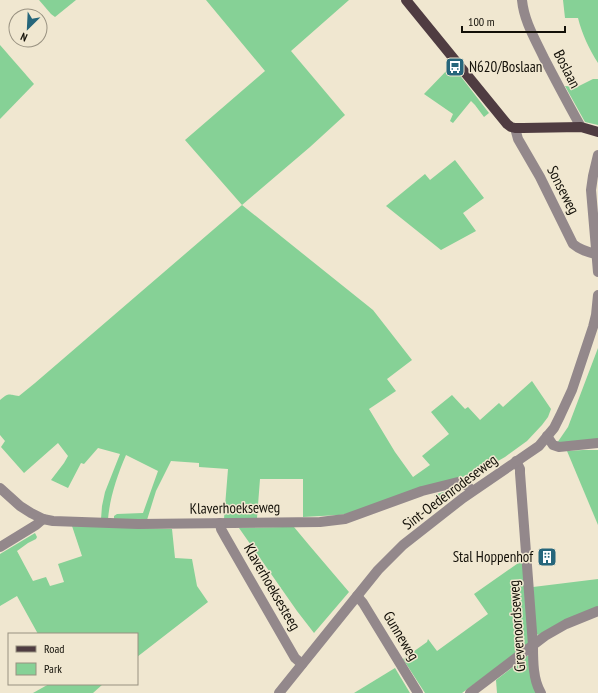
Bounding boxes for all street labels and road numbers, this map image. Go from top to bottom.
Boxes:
street label: Boslaan [550,46,585,91]
street label: Sonseweg [543,162,584,217]
street label: Sint-Oedenrodeseweg [399,450,501,533]
street label: Klaverhoekseweg [190,497,280,518]
street label: Klaverhoeksesteeg [240,540,305,634]
street label: Grevenoordseweg [504,579,529,673]
street label: Gunneweg [379,608,424,664]

